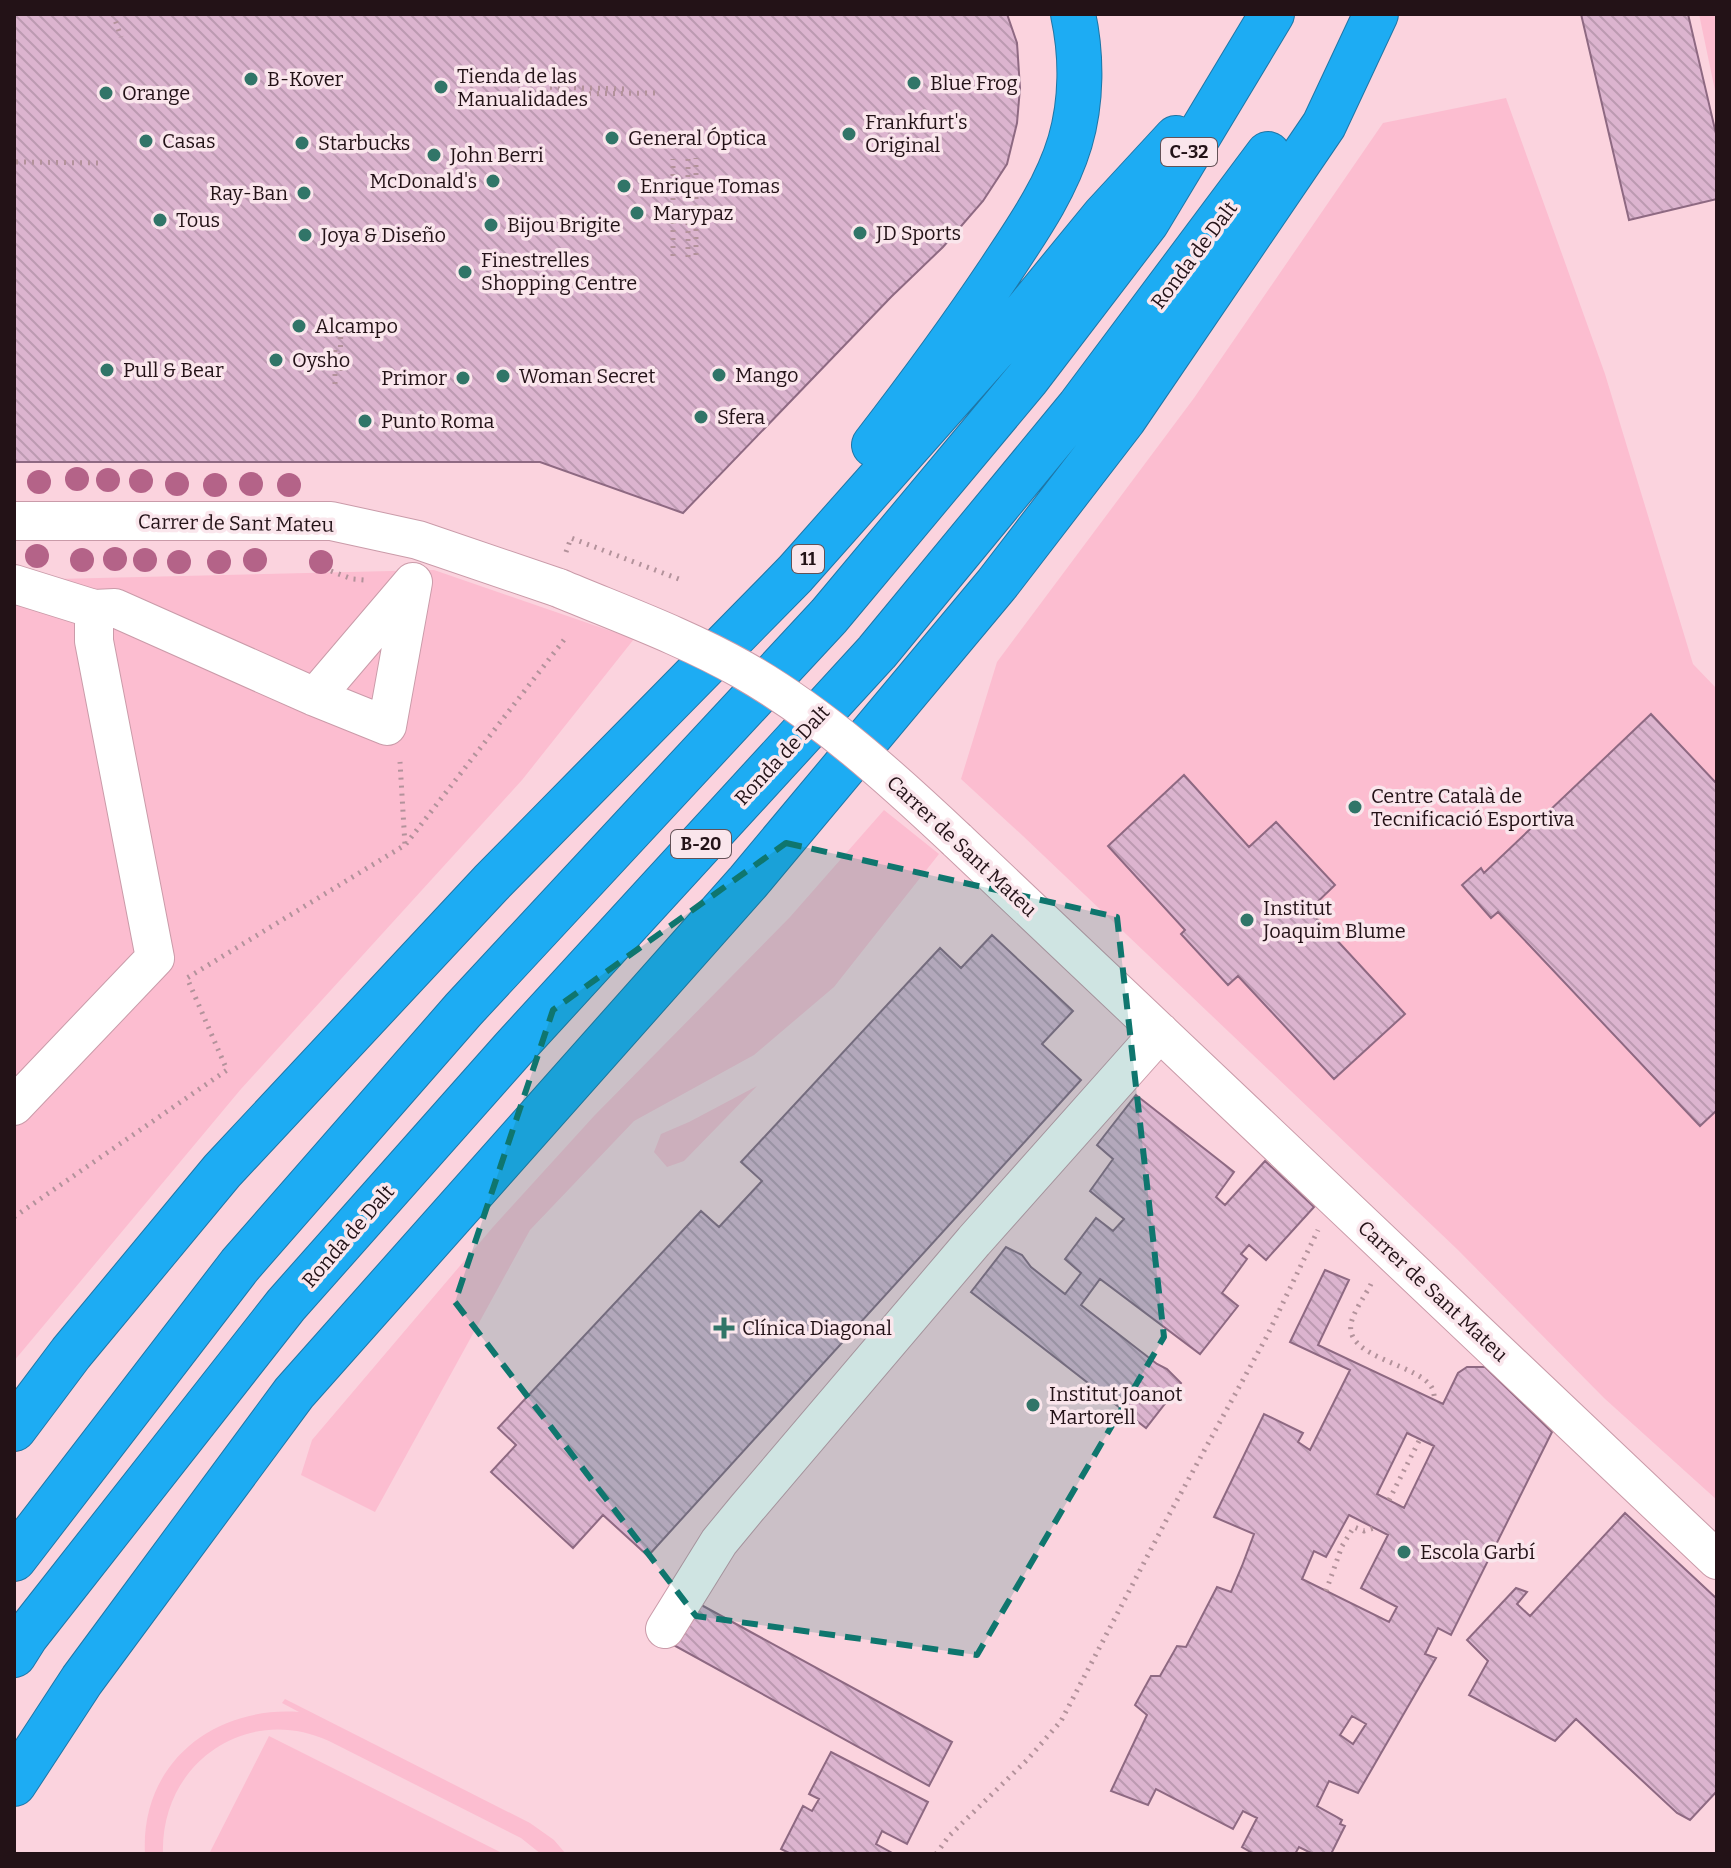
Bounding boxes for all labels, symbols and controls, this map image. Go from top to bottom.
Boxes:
place label: Tienda de las Manualidades [457,64,588,111]
place label: B-Kover [267,67,344,91]
marker: B-Kover [242,70,260,88]
place label: Blue Frog [930,71,1018,95]
marker: Blue Frog [905,74,923,92]
marker: Tienda de las Manualidades [432,78,450,96]
place label: Orange [122,81,190,105]
marker: Orange [97,84,115,102]
place label: Frankfurt's Original [865,110,967,157]
marker: Frankfurt's Original [840,125,858,143]
place label: General Óptica [628,126,767,150]
place label: Casas [162,129,216,153]
marker: General Óptica [603,129,621,147]
place label: Starbucks [318,131,410,155]
marker: Casas [137,132,155,150]
marker: Starbucks [293,134,311,152]
road number: C-32 [1161,138,1217,166]
place label: John Berri [449,143,544,167]
marker: John Berri [425,146,443,164]
place label: McDonald's [370,169,477,193]
marker: McDonald's [484,172,502,190]
place label: Enrique Tomas [640,174,780,198]
marker: Enrique Tomas [615,177,633,195]
place label: Ray-Ban [209,181,288,205]
marker: Ray-Ban [295,184,313,202]
street label: Ronda de Dalt [1146,197,1242,313]
place label: Marypaz [653,201,733,225]
marker: Marypaz [628,204,646,222]
place label: Tous [176,208,220,232]
marker: Tous [151,211,169,229]
place label: Bijou Brigite [507,213,621,238]
marker: Bijou Brigite [482,216,500,234]
place label: JD Sports [875,221,961,245]
place label: Joya & Diseño [320,223,446,247]
marker: JD Sports [851,224,869,242]
marker: Joya & Diseño [296,226,314,244]
place label: Finestrelles Shopping Centre [481,248,637,295]
marker: Finestrelles Shopping Centre [456,263,474,281]
place label: Alcampo [315,314,398,338]
marker: Alcampo [290,317,308,335]
place label: Oysho [292,348,350,372]
marker: Oysho [267,351,285,369]
place label: Pull & Bear [123,358,224,382]
marker: Pull & Bear [98,361,116,379]
place label: Mango [735,363,799,387]
place label: Woman Secret [519,364,655,388]
place label: Primor [381,366,447,390]
marker: Mango [710,366,728,384]
marker: Woman Secret [494,367,512,385]
marker: Primor [454,369,472,387]
place label: Sfera [717,405,765,429]
marker: Sfera [692,408,710,426]
place label: Punto Roma [381,409,494,433]
marker: Punto Roma [356,412,374,430]
street label: Carrer de Sant Mateu [138,509,334,537]
road number: 11 [792,545,824,573]
street label: Ronda de Dalt [730,700,834,810]
street label: Carrer de Sant Mateu [882,770,1042,922]
place label: Centre Català de Tecnificació Esportiva [1371,784,1575,831]
marker: Centre Català de Tecnificació Esportiva [1346,798,1364,816]
road number: B-20 [671,830,731,858]
place label: Institut Joaquim Blume [1262,896,1406,943]
marker: Institut Joaquim Blume [1238,911,1256,929]
street label: Ronda de Dalt [297,1180,399,1292]
street label: Carrer de Sant Mateu [1353,1215,1513,1367]
place label: Clínica Diagonal [742,1316,892,1340]
marker: Clínica Diagonal [713,1317,735,1339]
place label: Institut Joanot Martorell [1049,1382,1183,1429]
marker: Institut Joanot Martorell [1024,1396,1042,1414]
place label: Escola Garbí [1420,1540,1535,1564]
marker: Escola Garbí [1395,1543,1413,1561]

